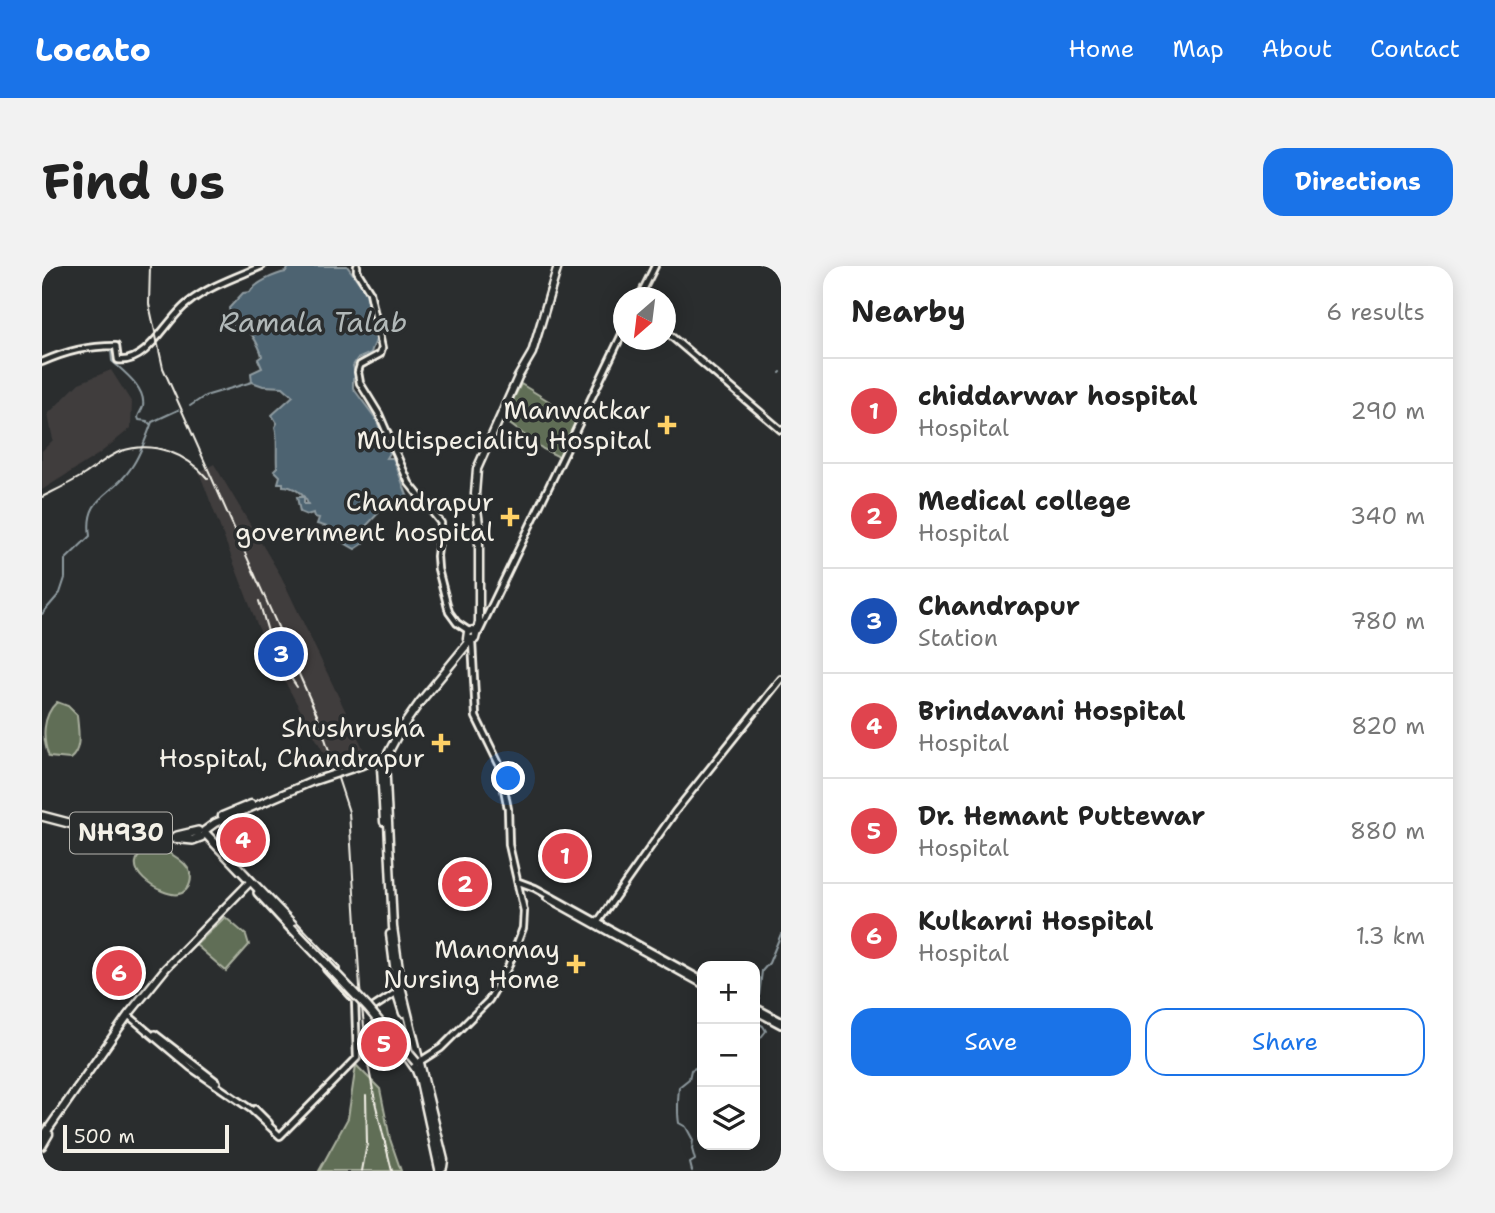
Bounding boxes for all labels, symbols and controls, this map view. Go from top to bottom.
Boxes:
text: Locato [35,27,151,72]
text: Home [1068,33,1134,65]
text: Map [1172,33,1224,65]
text: About [1262,33,1332,65]
text: Contact [1370,33,1460,65]
button: Directions [1263,148,1453,216]
text: Find us [42,149,225,215]
north arrow [613,287,676,350]
text: Nearby [851,291,966,332]
text: 6 results [1326,297,1425,327]
water label: Ramala Talab [219,303,407,341]
text: chiddarwar hospital [918,378,1197,413]
place label: Manwatkar Multispeciality Hospital [357,392,651,457]
text: 1 [869,396,879,426]
text: 290 m [1351,396,1425,426]
text: Hospital [918,413,1009,443]
marker: Manwatkar Multispeciality Hospital [657,415,677,435]
text: Medical college [918,483,1131,518]
place label: Chandrapur government hospital [235,484,494,549]
text: 2 [866,501,882,531]
text: 340 m [1350,501,1425,531]
marker: Chandrapur government hospital [500,507,520,527]
text: Hospital [918,518,1009,548]
text: Chandrapur [918,588,1080,623]
text: 3 [866,606,882,636]
text: 780 m [1350,606,1425,636]
text: Station [918,623,998,653]
pin: 3 [258,628,304,680]
text: Brindavani Hospital [918,693,1186,728]
place label: Shushrusha Hospital, Chandrapur [159,710,425,775]
text: 4 [866,711,882,741]
text: 820 m [1351,711,1425,741]
text: Hospital [918,728,1009,758]
marker: Shushrusha Hospital, Chandrapur [431,733,451,753]
your location [491,761,525,795]
text: Dr. Hemant Puttewar [918,798,1205,833]
road number: NH930 [70,812,172,854]
pin: 4 [220,814,266,866]
text: 5 [867,816,881,846]
text: 880 m [1350,816,1425,846]
pin: 1 [542,830,588,882]
text: Hospital [918,833,1009,863]
pin: 2 [442,858,488,910]
text: Kulkarni Hospital [918,903,1154,938]
text: 6 [866,921,882,951]
text: 1.3 km [1356,921,1425,951]
place label: Manomay Nursing Home [383,931,560,996]
text: Hospital [918,938,1009,968]
pin: 6 [96,947,142,999]
marker: Manomay Nursing Home [566,954,586,974]
map controls [697,961,760,1150]
button: + [697,961,760,1024]
button: Save [851,1008,1131,1076]
button: Share [1145,1008,1425,1076]
pin: 5 [361,1018,407,1070]
button: − [697,1024,760,1087]
button: layers [697,1087,760,1150]
scale bar [63,1122,229,1154]
text: 500 m [74,1124,135,1149]

